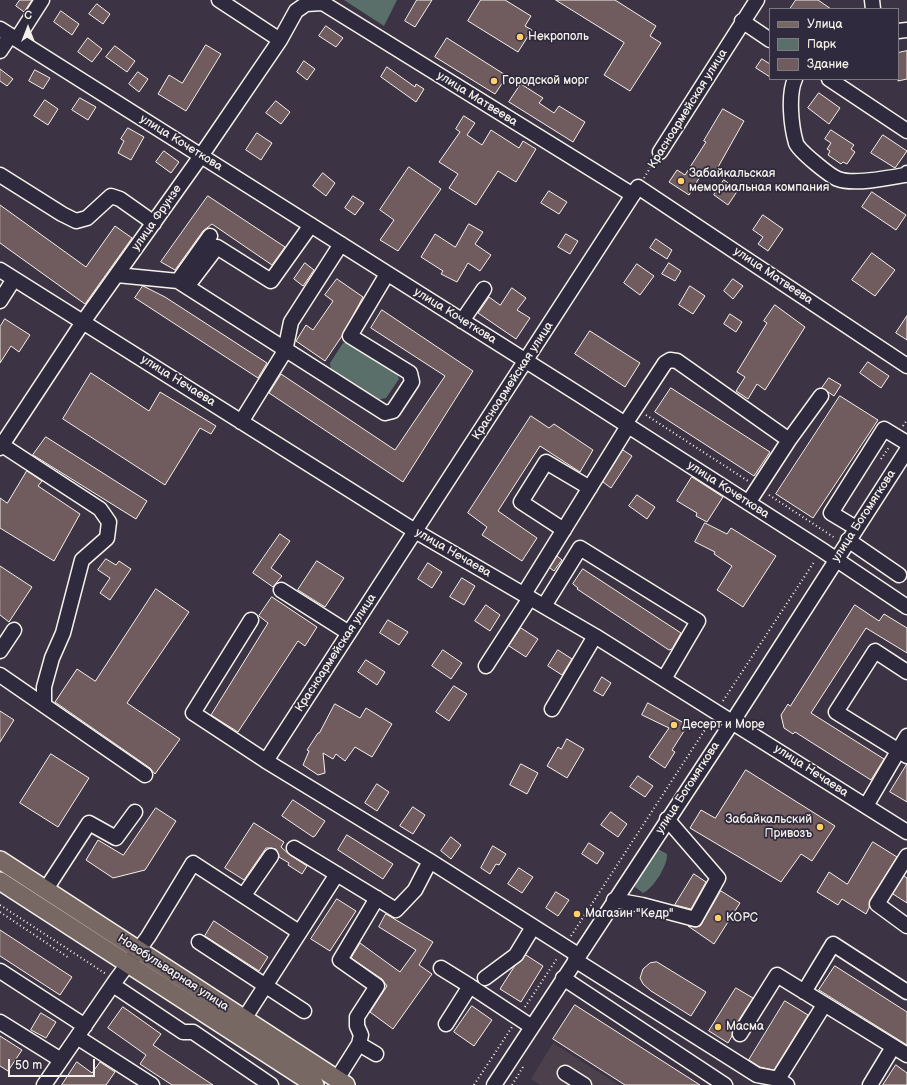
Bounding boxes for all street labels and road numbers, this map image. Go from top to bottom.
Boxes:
street label: Красноармейская улица [645,47,731,171]
street label: улица Матвеева [434,68,520,130]
street label: улица Кочеткова [137,112,225,174]
street label: улица Фрунзе [129,182,185,254]
street label: улица Матвеева [731,244,815,308]
street label: улица Кочеткова [411,285,499,347]
street label: Красноармейская улица [469,319,557,443]
street label: улица Нечаева [138,352,218,410]
street label: улица Кочеткова [684,458,772,522]
street label: улица Богомягкова [829,467,899,565]
street label: улица Нечаева [412,525,494,581]
street label: Красноармейская улица [292,591,380,715]
street label: улица Богомягкова [653,739,723,837]
street label: улица Нечаева [771,742,851,800]
street label: Новобульварная улица [115,932,231,1014]

